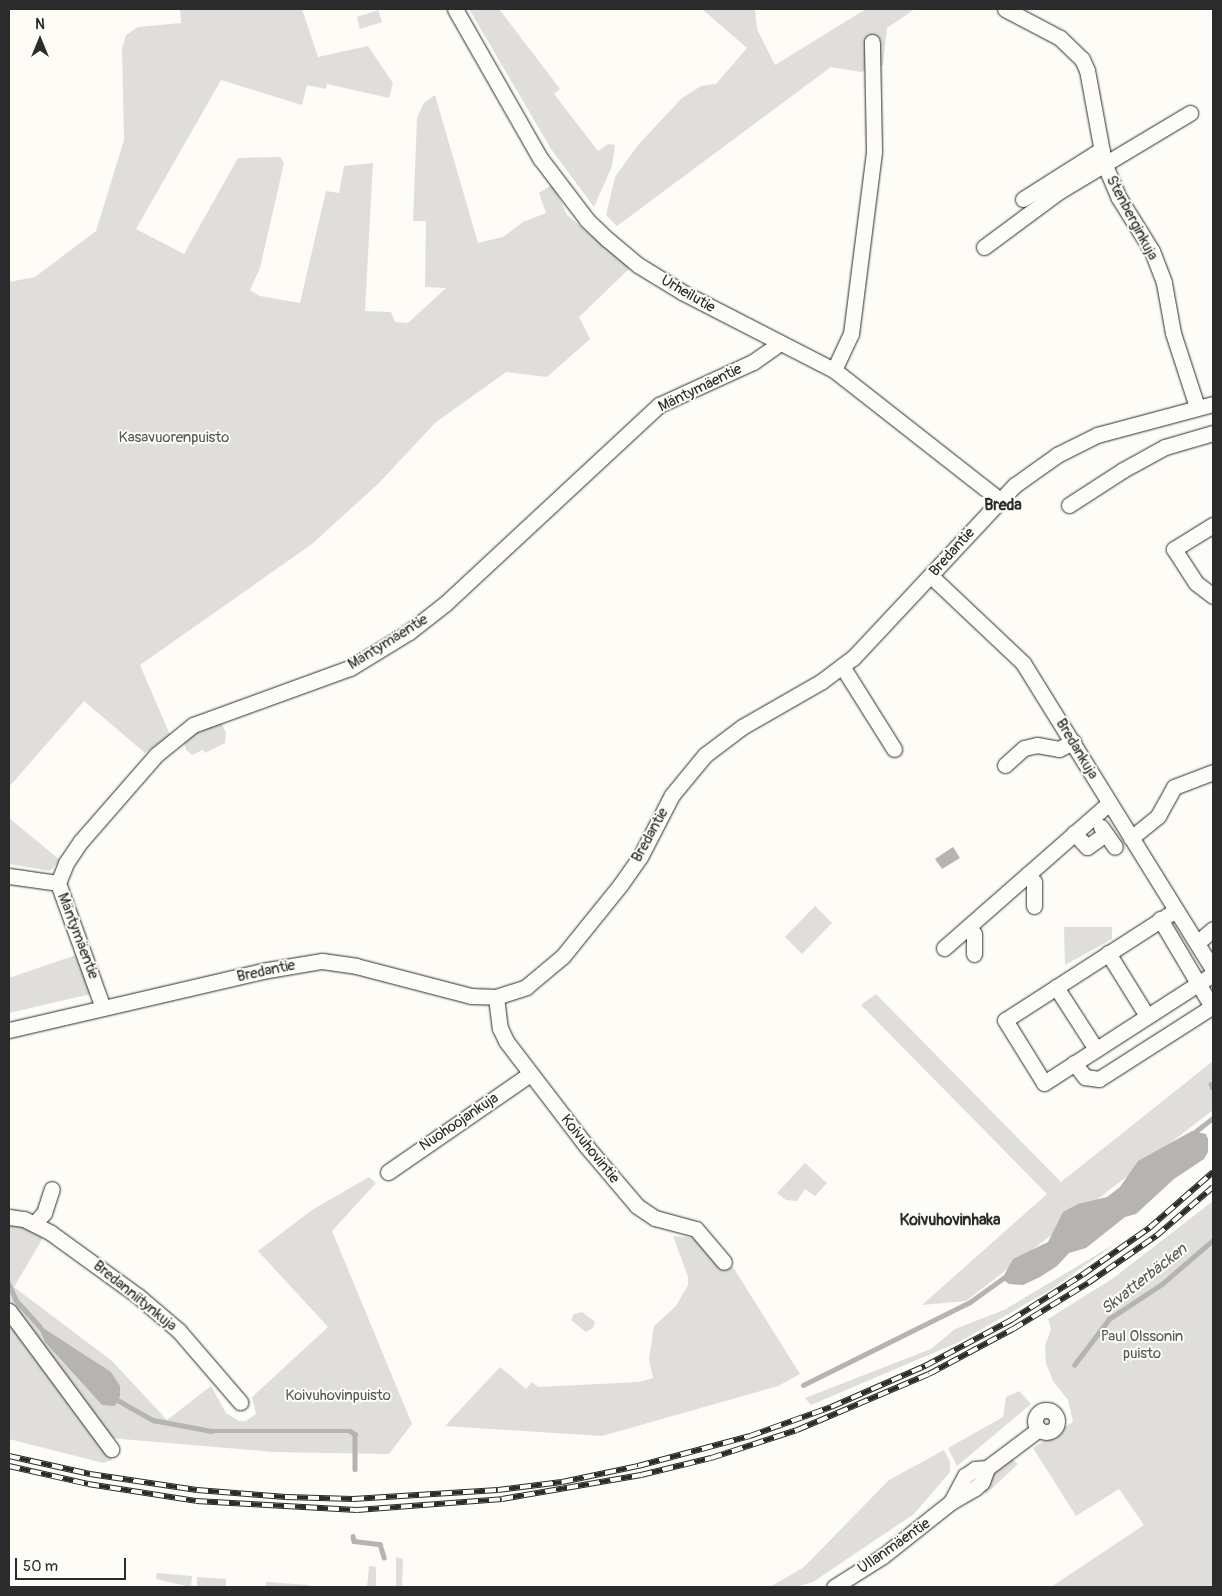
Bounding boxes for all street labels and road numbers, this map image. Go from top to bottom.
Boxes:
street label: Stenberginkuja [1102,173,1162,263]
street label: Urheilutie [658,271,718,317]
street label: Mäntymäentie [655,360,745,416]
street label: Bredantie [925,524,979,580]
street label: Mäntymäentie [345,610,431,674]
street label: Bredankuja [1052,715,1102,783]
street label: Bredantie [628,805,672,865]
street label: Mäntymäentie [53,890,103,982]
street label: Bredantie [235,956,297,986]
street label: Nuohoojankuja [416,1089,502,1155]
street label: Koivuhovintie [557,1111,623,1187]
street label: Bredanniitynkuja [90,1257,180,1335]
street label: Ullanmäentie [854,1515,934,1577]

